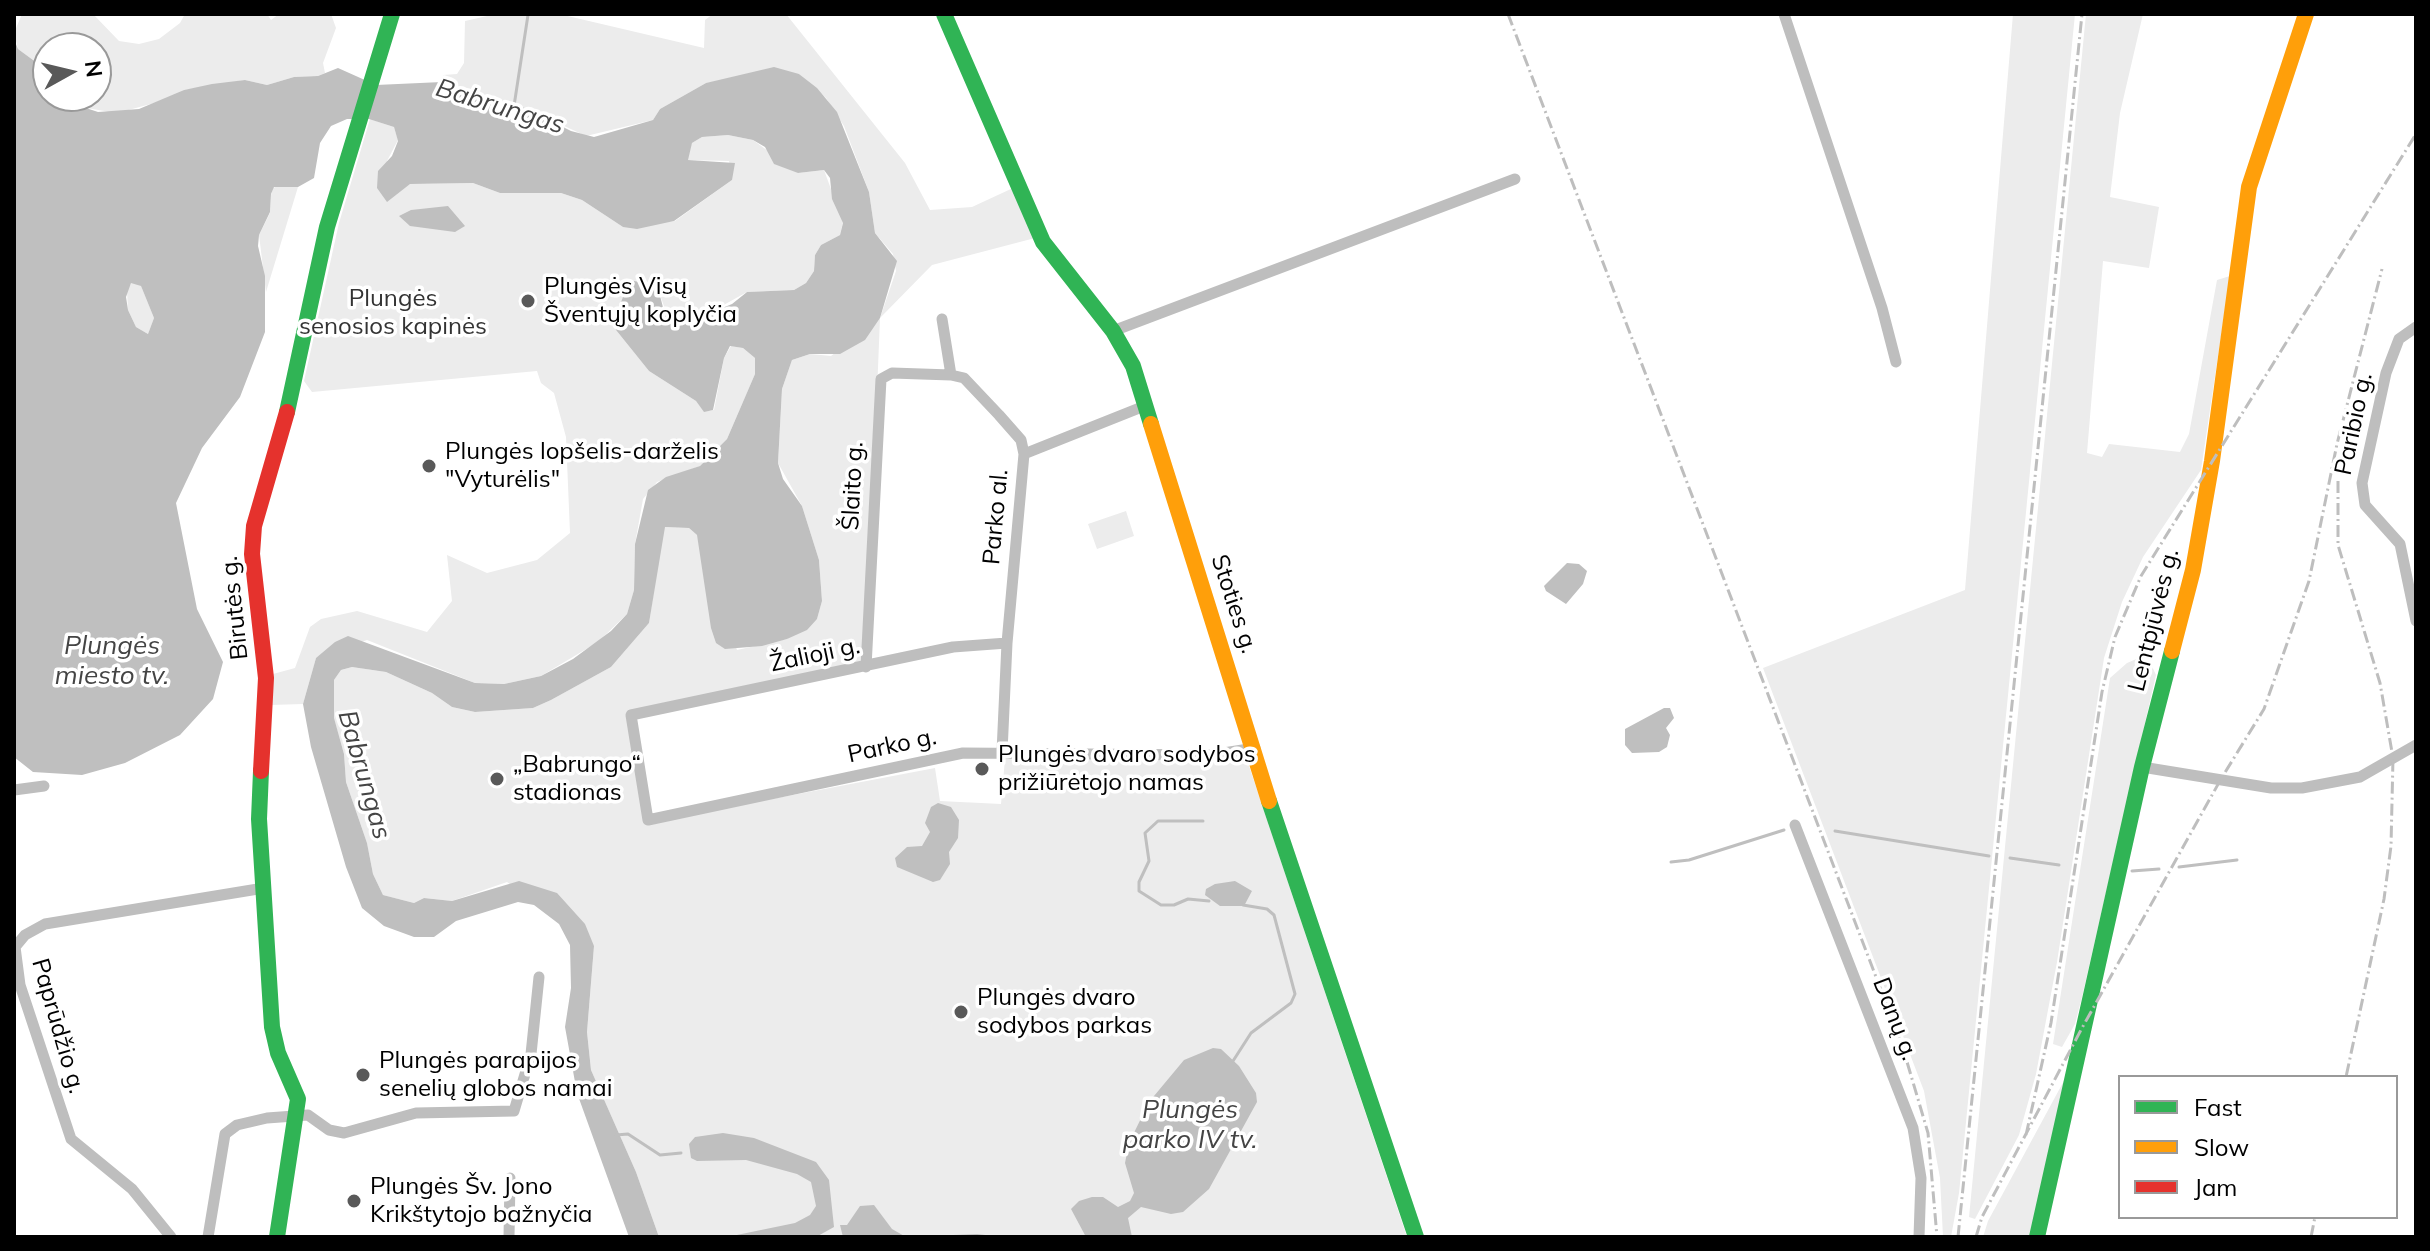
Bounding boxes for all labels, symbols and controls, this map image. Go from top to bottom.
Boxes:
north arrow [32,32,112,112]
text: N [79,59,109,79]
water label: Babrungas [432,73,568,141]
place label: Plungės Visų Šventųjų koplyčia [544,273,737,329]
park label: Plungės senosios kapinės [299,285,487,341]
marker: Plungės Visų Šventųjų koplyčia [519,292,537,310]
street label: Paribio g. [2329,370,2379,478]
place label: Plungės lopšelis-darželis "Vyturėlis" [445,438,719,494]
street label: Šlaito g. [836,441,870,531]
marker: Plungės lopšelis-darželis "Vyturėlis" [420,457,438,475]
street label: Parko al. [977,468,1015,566]
street label: Lentpjūvės g. [2122,546,2186,694]
street label: Stoties g. [1205,551,1263,657]
street label: Birutės g. [215,555,255,661]
water label: Plungės miesto tv. [55,630,169,692]
street label: Žalioji g. [767,631,863,679]
water label: Babrungas [331,707,397,843]
street label: Parko g. [845,723,939,769]
place label: Plungės dvaro sodybos prižiūrėtojo namas [998,741,1256,797]
place label: „Babrungo“ stadionas [513,751,641,807]
marker: Plungės dvaro sodybos prižiūrėtojo namas [973,760,991,778]
marker: „Babrungo“ stadionas [488,770,506,788]
street label: Paprūdžio g. [25,955,91,1097]
street label: Danų g. [1866,973,1924,1065]
place label: Plungės dvaro sodybos parkas [977,984,1152,1040]
marker: Plungės dvaro sodybos parkas [952,1003,970,1021]
place label: Plungės parapijos senelių globos namai [379,1047,612,1103]
marker: Plungės parapijos senelių globos namai [354,1066,372,1084]
legend [2118,1075,2398,1219]
text: Fast [2194,1092,2242,1122]
water label: Plungės parko IV tv. [1123,1094,1257,1156]
text: Slow [2194,1132,2249,1162]
text: Jam [2194,1172,2237,1202]
place label: Plungės Šv. Jono Krikštytojo bažnyčia [370,1173,592,1229]
marker: Plungės Šv. Jono Krikštytojo bažnyčia [345,1192,363,1210]

